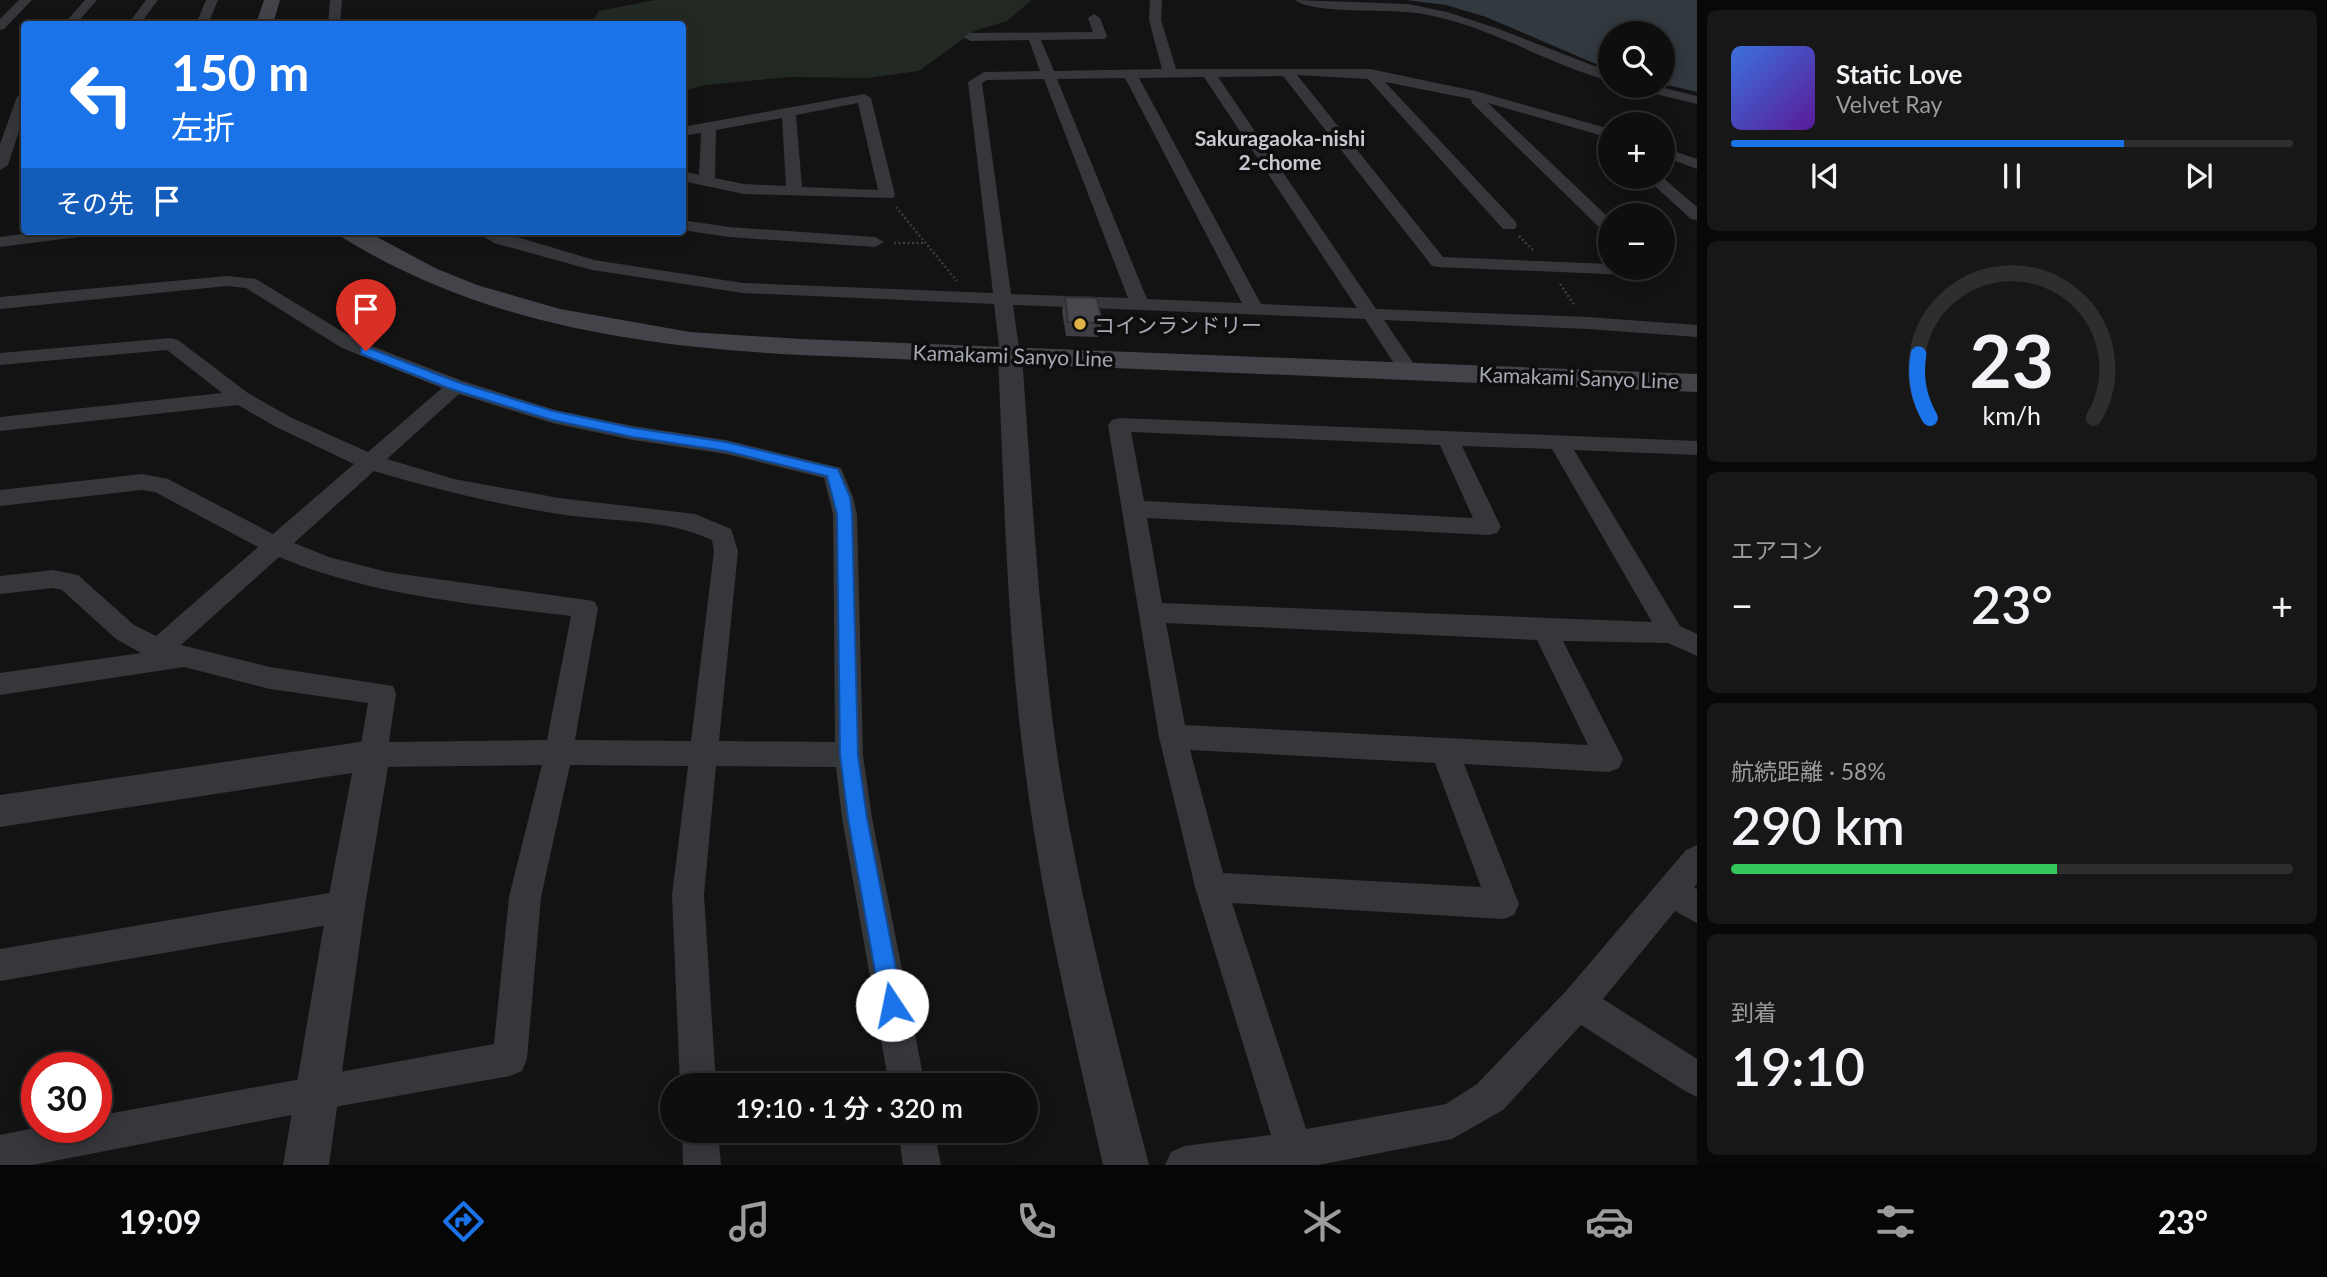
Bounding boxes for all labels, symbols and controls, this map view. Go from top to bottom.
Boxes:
map controls [1598,21,1675,280]
button: search [1598,21,1675,98]
text: 150 m [171,43,309,101]
icon: left [56,49,147,140]
text: Static Love [1836,58,1963,90]
text: Velvet Ray [1836,90,1942,118]
text: 左折 [171,107,235,146]
button: + [1598,112,1675,189]
district label: Sakuragaoka-nishi 2-chome [1195,125,1365,174]
icon: previous [1806,157,1844,195]
icon: pause [1993,157,2031,195]
icon: next [2180,157,2218,195]
icon: arrive [148,182,186,220]
text: その先 [56,187,134,219]
button: − [1598,203,1675,280]
pin [336,279,396,351]
icon: arrive [347,290,385,328]
place label: コインランドリー [1094,312,1262,337]
marker: コインランドリー [1072,316,1088,332]
text: 23 [1970,316,2054,404]
street label: Kamakami Sanyo Line [912,339,1114,371]
street label: Kamakami Sanyo Line [1478,361,1680,393]
text: km/h [1983,399,2041,429]
text: エアコン [1731,536,1823,564]
text: 23° [1971,573,2053,635]
text: − [1731,582,1753,628]
text: + [2271,582,2293,628]
text: 航続距離 · 58% [1731,757,1886,785]
text: 290 km [1731,794,1905,856]
position arrow [855,968,929,1042]
text: 到着 [1731,998,1777,1026]
text: 19:10 [1731,1035,1865,1097]
speed limit sign: 30 [21,1052,112,1143]
text: 19:10 · 1 分 · 320 m [735,1092,963,1124]
icon: directions [439,1197,488,1246]
icon: music [725,1197,774,1246]
icon: phone [1012,1197,1061,1246]
icon: climate [1298,1197,1347,1246]
icon: car [1585,1197,1634,1246]
icon: filters [1871,1197,1920,1246]
text: 19:09 [119,1202,201,1241]
text: 23° [2158,1202,2208,1241]

